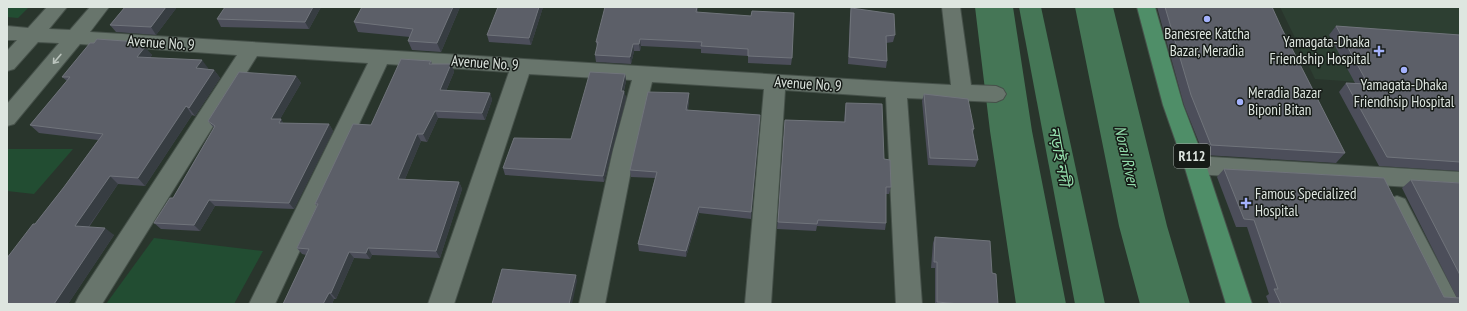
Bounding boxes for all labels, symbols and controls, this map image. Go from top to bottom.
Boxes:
marker: Banesree Katcha Bazar, Meradia [1202,14,1212,24]
place label: Banesree Katcha Bazar, Meradia [1164,24,1250,60]
street label: Avenue No. 9 [127,31,195,54]
place label: Yamagata-Dhaka Friendship Hospital [1270,32,1370,68]
marker: Yamagata-Dhaka Friendship Hospital [1373,45,1385,57]
street label: Avenue No. 9 [451,51,519,74]
one-way arrow [53,53,62,64]
marker: Yamagata-Dhaka Friendhsip Hospital [1399,65,1409,75]
street label: Avenue No. 9 [774,72,842,95]
place label: Yamagata-Dhaka Friendhsip Hospital [1354,75,1455,111]
place label: Meradia Bazar Biponi Bitan [1248,83,1322,119]
marker: Meradia Bazar Biponi Bitan [1235,97,1245,107]
water label: Norai River [1110,124,1144,191]
water label: নড়াই নদী [1044,125,1076,190]
road number: R112 [1174,144,1210,168]
place label: Famous Specialized Hospital [1255,184,1356,220]
marker: Famous Specialized Hospital [1240,197,1252,209]

